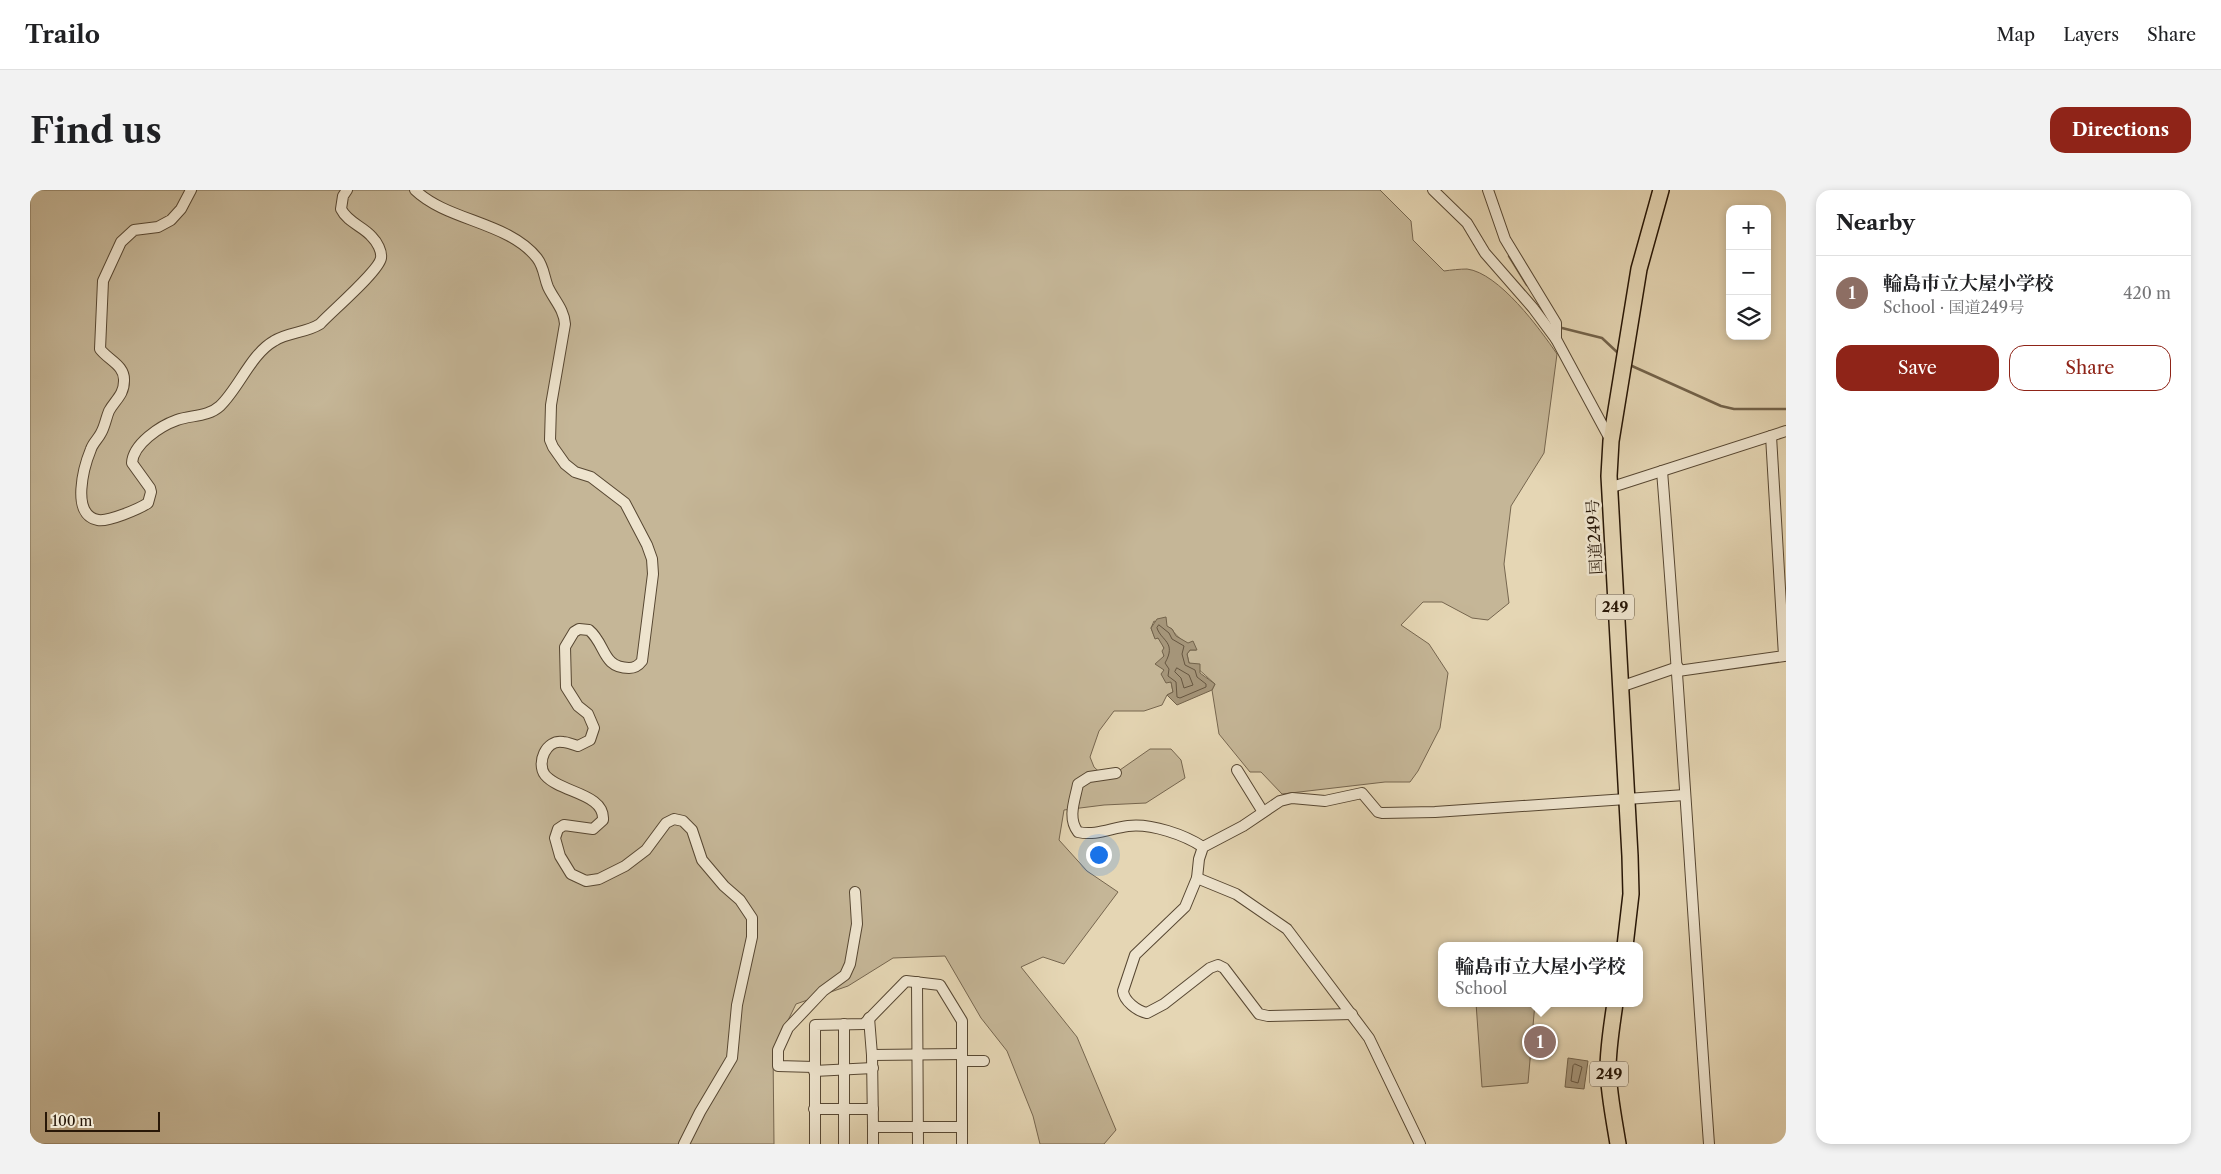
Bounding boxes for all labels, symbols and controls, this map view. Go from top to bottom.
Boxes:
text: Trailo [25,20,100,49]
text: Map [1997,24,2035,46]
text: Layers [2063,24,2119,46]
text: Share [2147,24,2196,46]
button: Directions [2050,107,2191,153]
text: Find us [30,109,162,152]
map controls [1726,205,1771,340]
button: + [1726,205,1771,250]
text: Nearby [1836,210,1915,235]
button: − [1726,250,1771,295]
text: 輪島市立大屋小学校 [1883,272,2054,295]
text: 1 [1848,283,1856,303]
text: 420 m [2123,283,2171,303]
button: layers [1726,295,1771,340]
text: School · 国道249号 [1883,297,2024,317]
button: Save [1836,345,1999,391]
button: Share [2009,345,2171,391]
street label: 国道249号 [1582,499,1606,575]
road number: 249 [1596,594,1634,620]
your location [1086,842,1112,868]
popup [1438,942,1643,1007]
text: 輪島市立大屋小学校 [1455,955,1626,978]
text: School [1455,978,1507,998]
pin: 1 [1524,1023,1556,1061]
road number: 249 [1590,1062,1628,1086]
scale bar [45,1109,160,1132]
text: 100 m [52,1112,92,1130]

